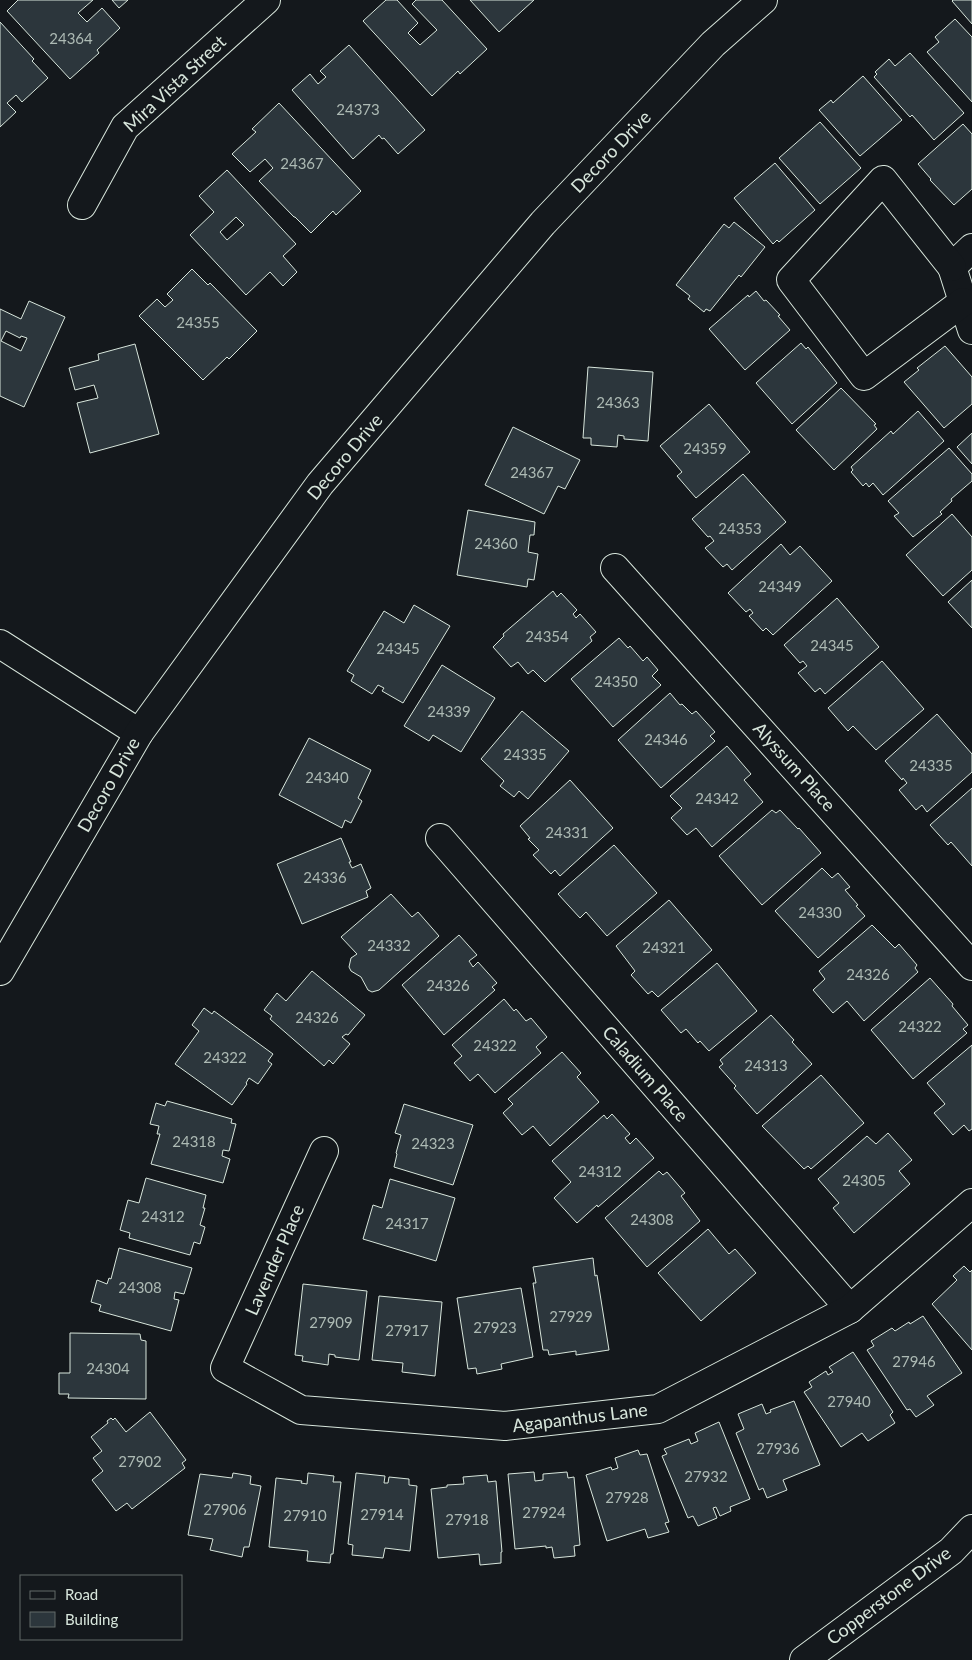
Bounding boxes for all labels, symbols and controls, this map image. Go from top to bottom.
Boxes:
house number: 24364 [49,29,93,47]
street label: Mira Vista Street [119,30,230,136]
house number: 24373 [336,100,380,118]
street label: Decoro Drive [566,106,655,197]
house number: 24367 [280,154,324,172]
house number: 24355 [176,313,220,331]
house number: 24363 [596,393,640,411]
street label: Decoro Drive [302,409,387,504]
house number: 24359 [683,439,727,457]
house number: 24367 [510,463,554,481]
house number: 24353 [718,519,762,537]
house number: 24360 [474,534,518,552]
house number: 24349 [758,577,802,595]
house number: 24354 [525,627,569,645]
house number: 24345 [810,636,854,654]
house number: 24345 [376,639,420,657]
house number: 24350 [594,672,638,690]
house number: 24339 [427,702,471,720]
street label: Alyssum Place [749,717,841,815]
house number: 24346 [644,730,688,748]
street label: Decoro Drive [72,733,144,836]
house number: 24335 [503,745,547,763]
house number: 24335 [909,756,953,774]
house number: 24340 [305,768,349,786]
house number: 24342 [695,789,739,807]
house number: 24331 [545,823,589,841]
house number: 24336 [303,868,347,886]
house number: 24330 [798,903,842,921]
house number: 24332 [367,936,411,954]
house number: 24321 [642,938,686,956]
house number: 24326 [846,965,890,983]
house number: 24326 [426,976,470,994]
house number: 24326 [295,1008,339,1026]
house number: 24322 [898,1017,942,1035]
street label: Caladium Place [598,1021,693,1126]
house number: 24322 [473,1036,517,1054]
house number: 24322 [203,1048,247,1066]
house number: 24313 [744,1056,788,1074]
house number: 24318 [172,1132,216,1150]
house number: 24323 [411,1134,455,1152]
house number: 24312 [578,1162,622,1180]
house number: 24305 [842,1171,886,1189]
street label: Lavender Place [240,1201,308,1318]
house number: 24312 [141,1207,185,1225]
house number: 24308 [630,1210,674,1228]
house number: 24317 [385,1214,429,1232]
house number: 24308 [118,1278,162,1296]
house number: 27929 [549,1307,593,1325]
house number: 27909 [309,1313,353,1331]
house number: 27923 [473,1318,517,1336]
house number: 27917 [385,1321,429,1339]
house number: 27946 [892,1352,936,1370]
house number: 24304 [86,1359,130,1377]
house number: 27940 [827,1392,871,1410]
street label: Agapanthus Lane [511,1398,649,1436]
house number: 27936 [756,1439,800,1457]
house number: 27902 [118,1452,162,1470]
house number: 27932 [684,1467,728,1485]
house number: 27928 [605,1488,649,1506]
house number: 27906 [203,1500,247,1518]
house number: 27924 [522,1503,566,1521]
house number: 27914 [360,1505,404,1523]
house number: 27910 [283,1506,327,1524]
house number: 27918 [445,1510,489,1528]
street label: Copperstone Drive [822,1541,955,1649]
legend [20,1575,182,1640]
text: Road [65,1585,98,1603]
text: Building [65,1610,118,1628]

